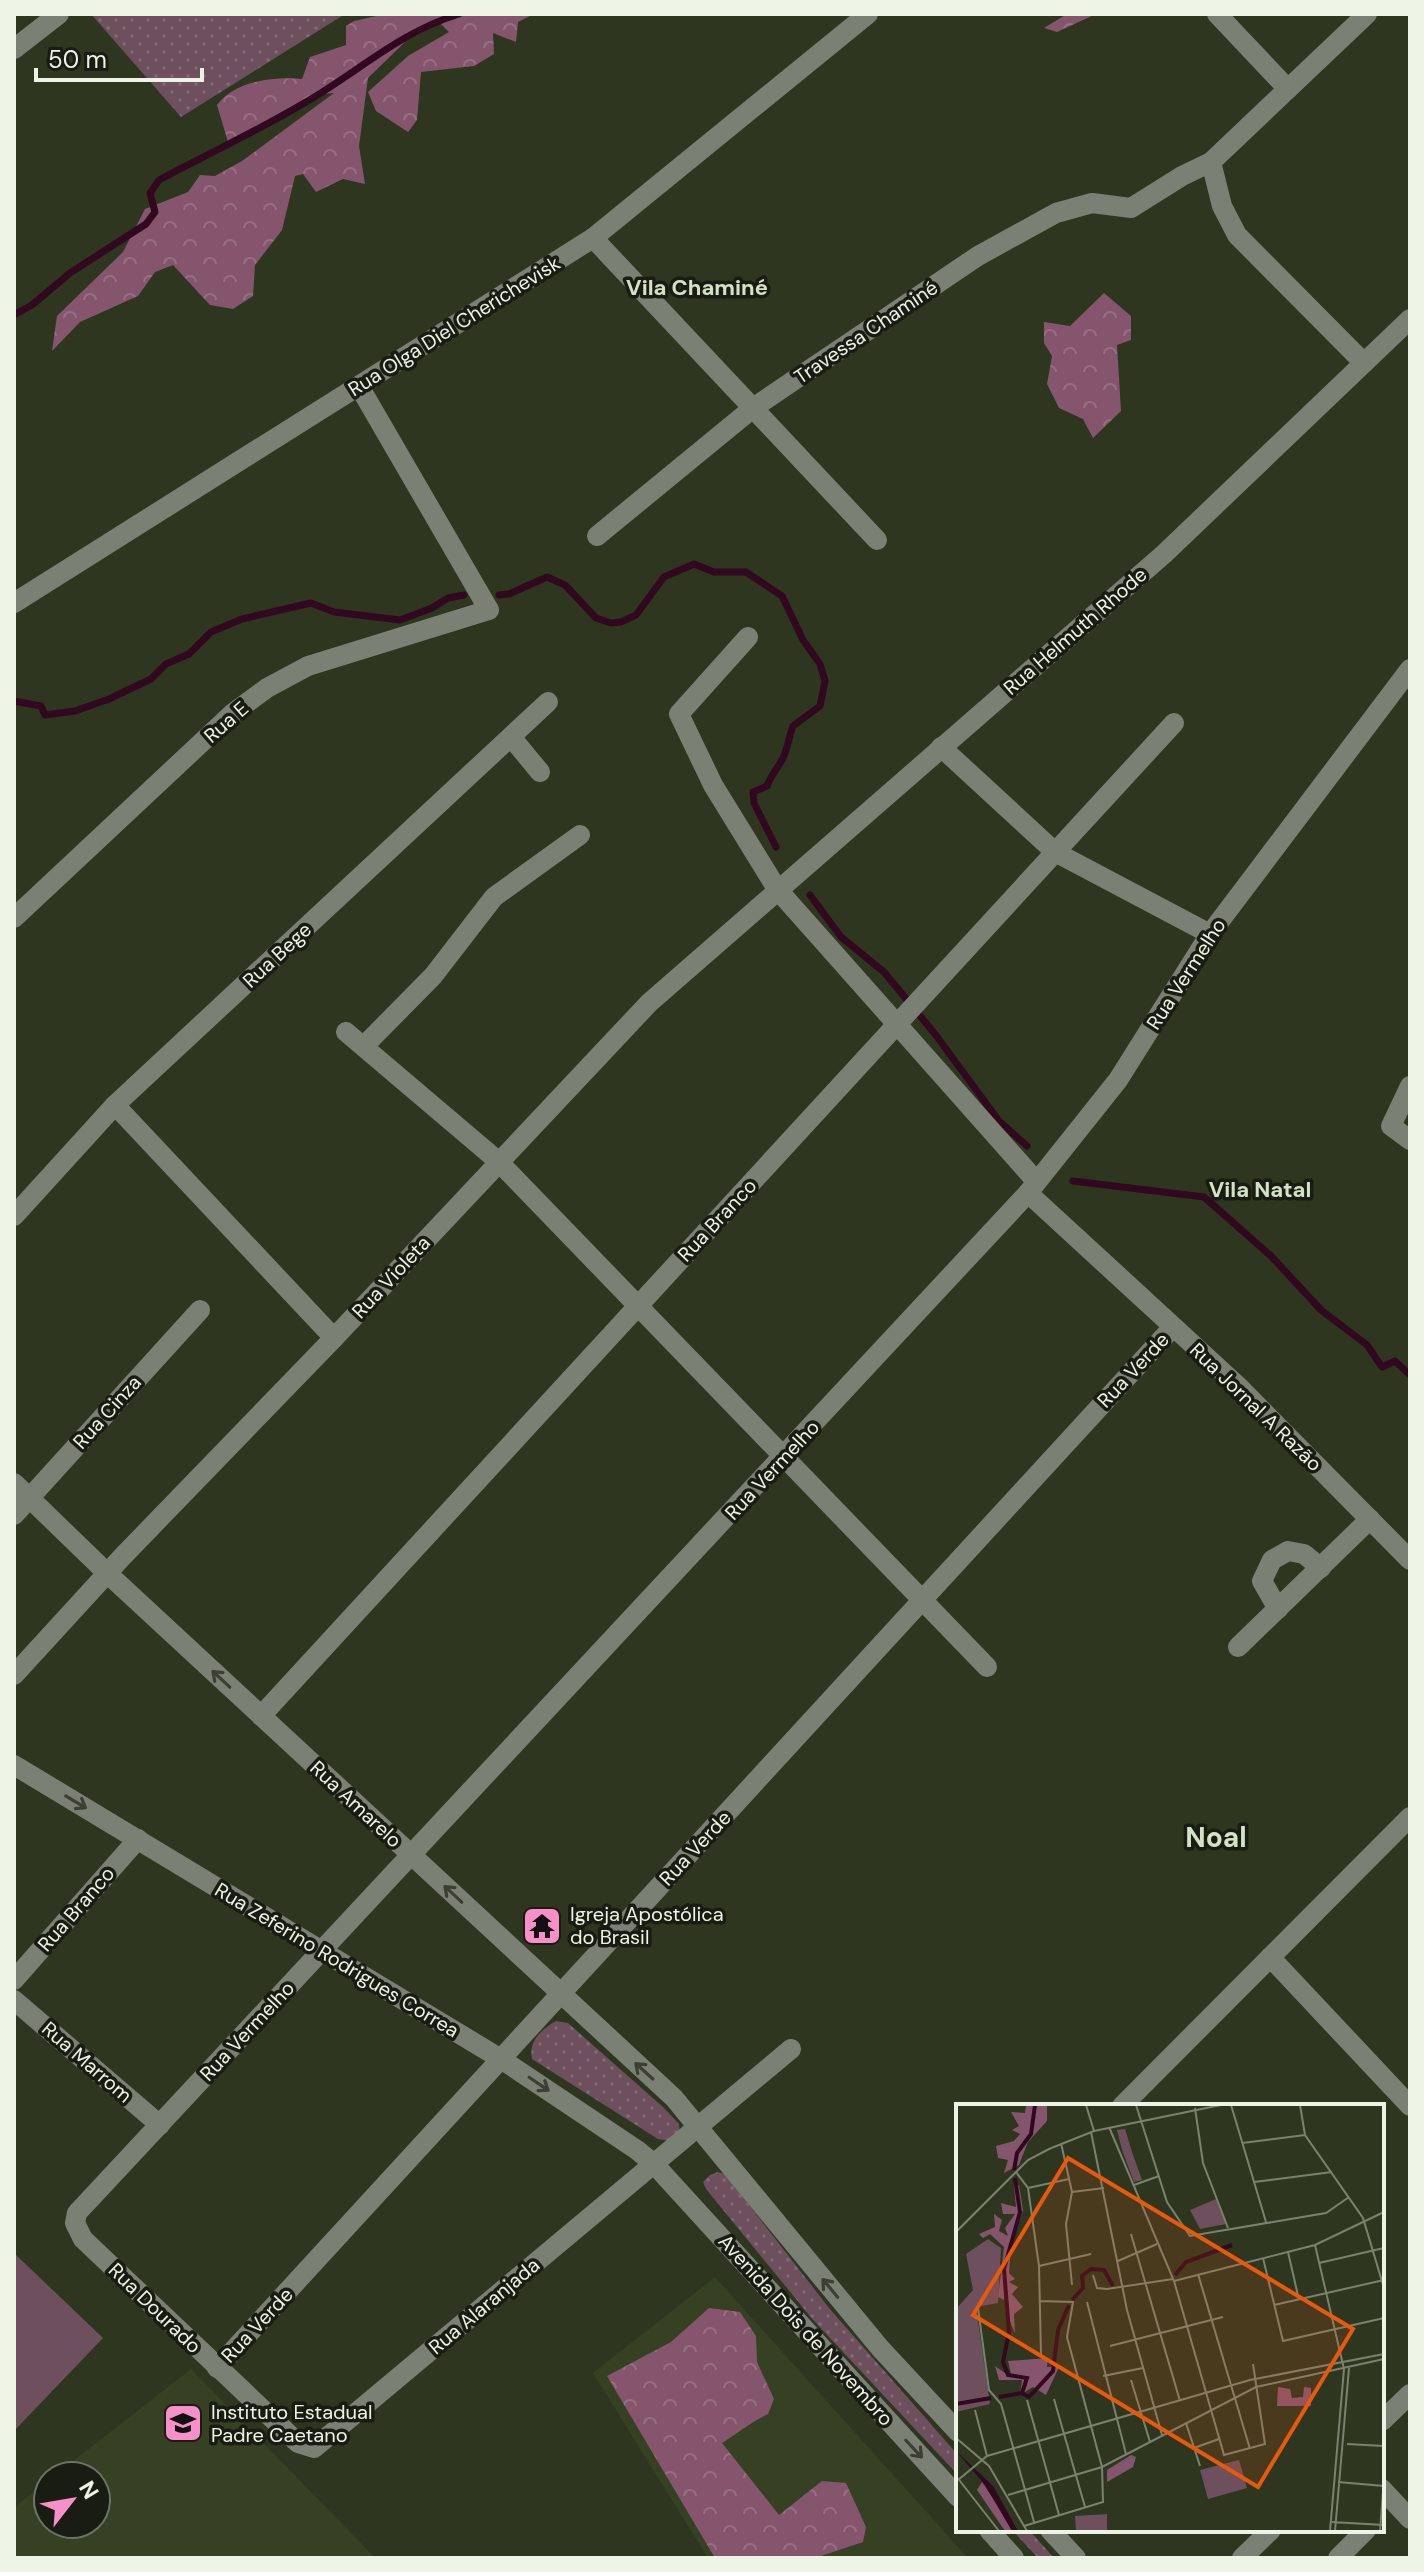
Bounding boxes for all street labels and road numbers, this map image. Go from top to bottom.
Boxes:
street label: Rua Olga Diel Cherichevisk [343,250,565,402]
street label: Travessa Chaminé [789,274,943,390]
street label: Rua Helmuth Rhode [998,561,1152,701]
street label: Rua E [198,696,254,748]
street label: Rua Vermelho [1140,914,1232,1034]
street label: Rua Bege [237,916,317,994]
street label: Rua Branco [672,1173,762,1267]
street label: Rua Violeta [346,1230,436,1324]
street label: Rua Verde [1091,1327,1175,1413]
street label: Rua Jornal A Razão [1184,1337,1328,1477]
street label: Rua Cinza [67,1370,147,1454]
street label: Rua Vermelho [719,1415,825,1525]
street label: Rua Amarelo [305,1755,407,1853]
street label: Rua Verde [653,1805,737,1891]
street label: Rua Branco [32,1861,120,1957]
street label: Rua Zeferino Rodrigues Correa [210,1877,464,2043]
street label: Rua Vermelho [194,1976,300,2086]
street label: Rua Marrom [36,2016,138,2108]
street label: Avenida Dois de Novembro [713,2229,899,2431]
street label: Rua Alaranjada [423,2252,545,2360]
street label: Rua Dourado [103,2257,207,2359]
street label: Rua Verde [215,2282,299,2368]

